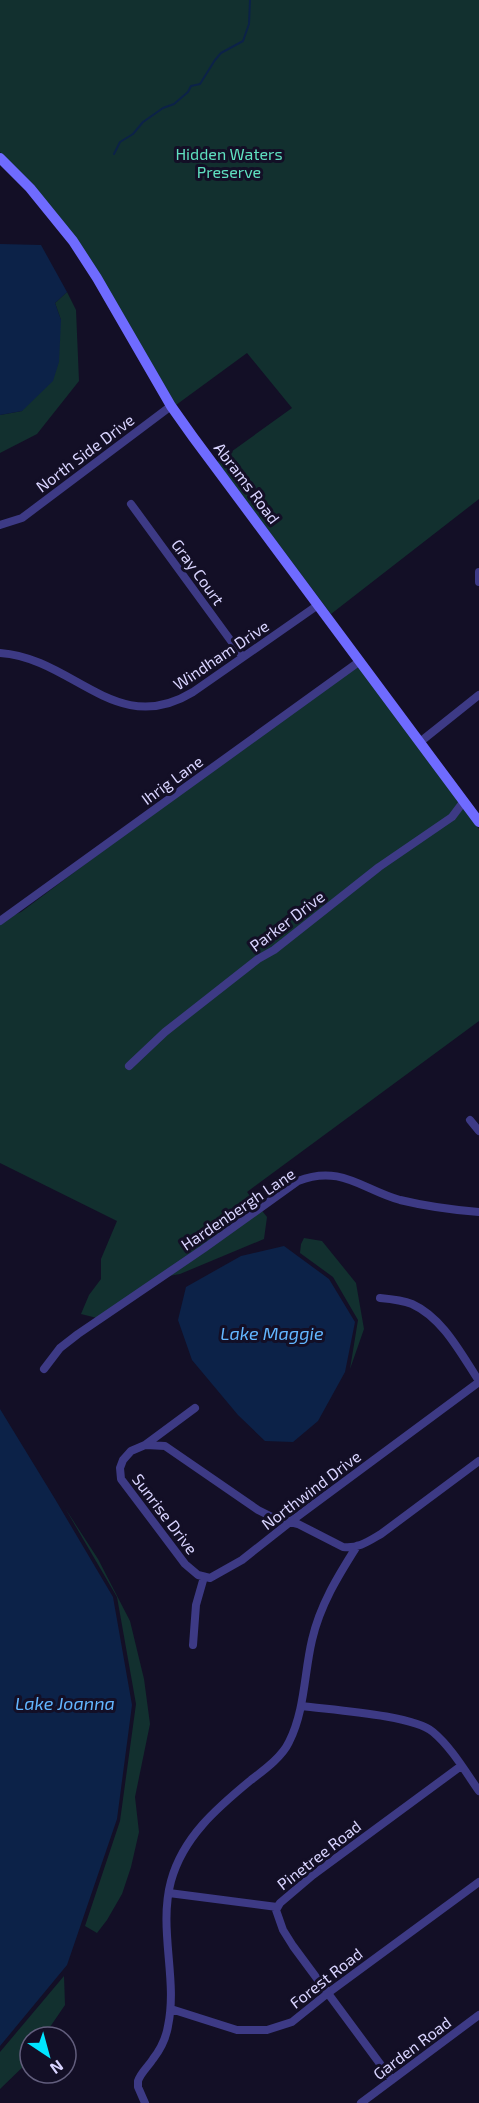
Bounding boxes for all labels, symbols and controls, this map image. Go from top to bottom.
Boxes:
park label: Hidden Waters Preserve [175,144,283,181]
street label: North Side Drive [32,410,138,496]
street label: Abrams Road [211,438,284,527]
street label: Gray Court [168,535,229,608]
street label: Windham Drive [169,616,272,694]
street label: Ihrig Lane [137,751,206,808]
street label: Parker Drive [246,886,328,955]
street label: Hardenbergh Lane [177,1163,298,1254]
water label: Lake Maggie [220,1322,324,1344]
street label: Northwind Drive [257,1446,364,1533]
street label: Sunrise Drive [129,1470,202,1558]
water label: Lake Joanna [15,1692,115,1714]
street label: Pinetree Road [273,1816,364,1893]
street label: Forest Road [286,1943,366,2012]
street label: Garden Road [369,2012,454,2083]
north arrow [18,2025,78,2085]
text: N [47,2056,67,2079]

